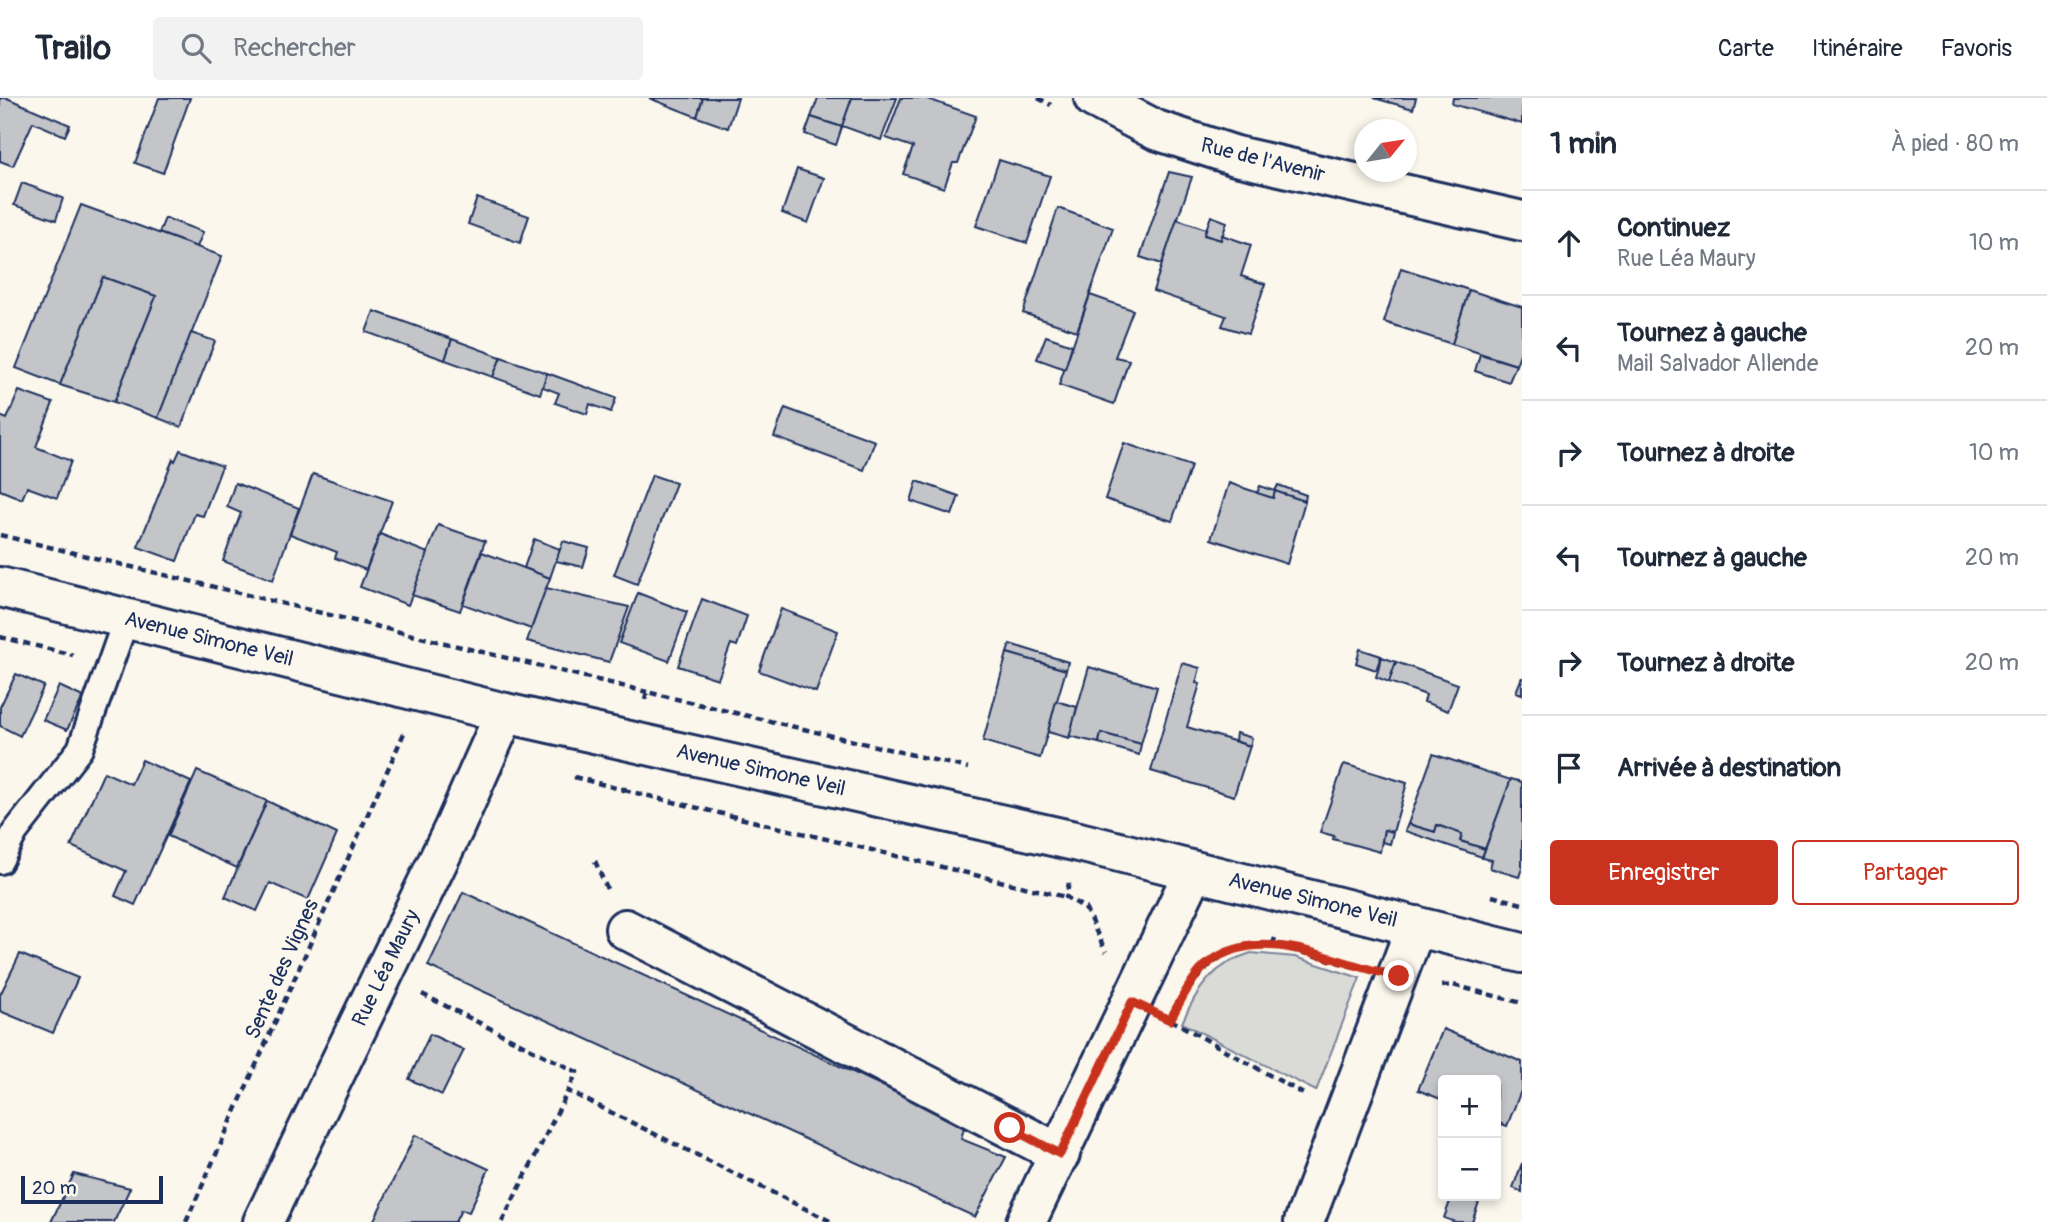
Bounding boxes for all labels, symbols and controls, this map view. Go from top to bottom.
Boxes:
search box [153,17,643,80]
text: Trailo [35,28,111,69]
icon: search [177,29,215,67]
text: Rechercher [233,32,356,64]
text: Carte [1718,34,1774,63]
text: Itinéraire [1812,34,1903,63]
text: Favoris [1941,34,2012,63]
north arrow [1354,119,1417,182]
text: 1 min [1550,125,1617,162]
text: À pied · 80 m [1891,129,2019,158]
street label: Rue de l'Avenir [1198,132,1328,189]
text: Continuez [1617,212,1730,244]
icon: ahead [1550,224,1588,262]
text: 10 m [1969,228,2019,257]
text: Rue Léa Maury [1617,244,1756,273]
text: Tournez à gauche [1617,317,1807,349]
icon: left [1550,329,1588,367]
text: 20 m [1965,333,2019,362]
text: Mail Salvador Allende [1617,349,1818,378]
icon: right [1550,434,1588,472]
text: Tournez à droite [1617,437,1794,469]
text: 10 m [1969,438,2019,467]
icon: left [1550,539,1588,577]
text: Tournez à gauche [1617,542,1807,574]
text: 20 m [1965,543,2019,572]
street label: Avenue Simone Veil [122,605,296,673]
icon: right [1550,644,1588,682]
text: Tournez à droite [1617,647,1794,679]
text: 20 m [1965,648,2019,677]
street label: Avenue Simone Veil [674,737,848,803]
icon: arrive [1550,749,1588,787]
text: Arrivée à destination [1617,752,1841,784]
button: Enregistrer [1550,840,1778,905]
button: Partager [1792,840,2019,905]
street label: Avenue Simone Veil [1226,866,1400,934]
street label: Sente des Vignes [239,894,325,1043]
street label: Rue Léa Maury [346,905,426,1031]
route end [1383,960,1414,991]
map controls [1438,1075,1501,1201]
button: + [1438,1075,1501,1138]
route start [994,1112,1025,1143]
button: − [1438,1138,1501,1201]
scale bar [21,1173,163,1205]
text: 20 m [32,1176,77,1200]

